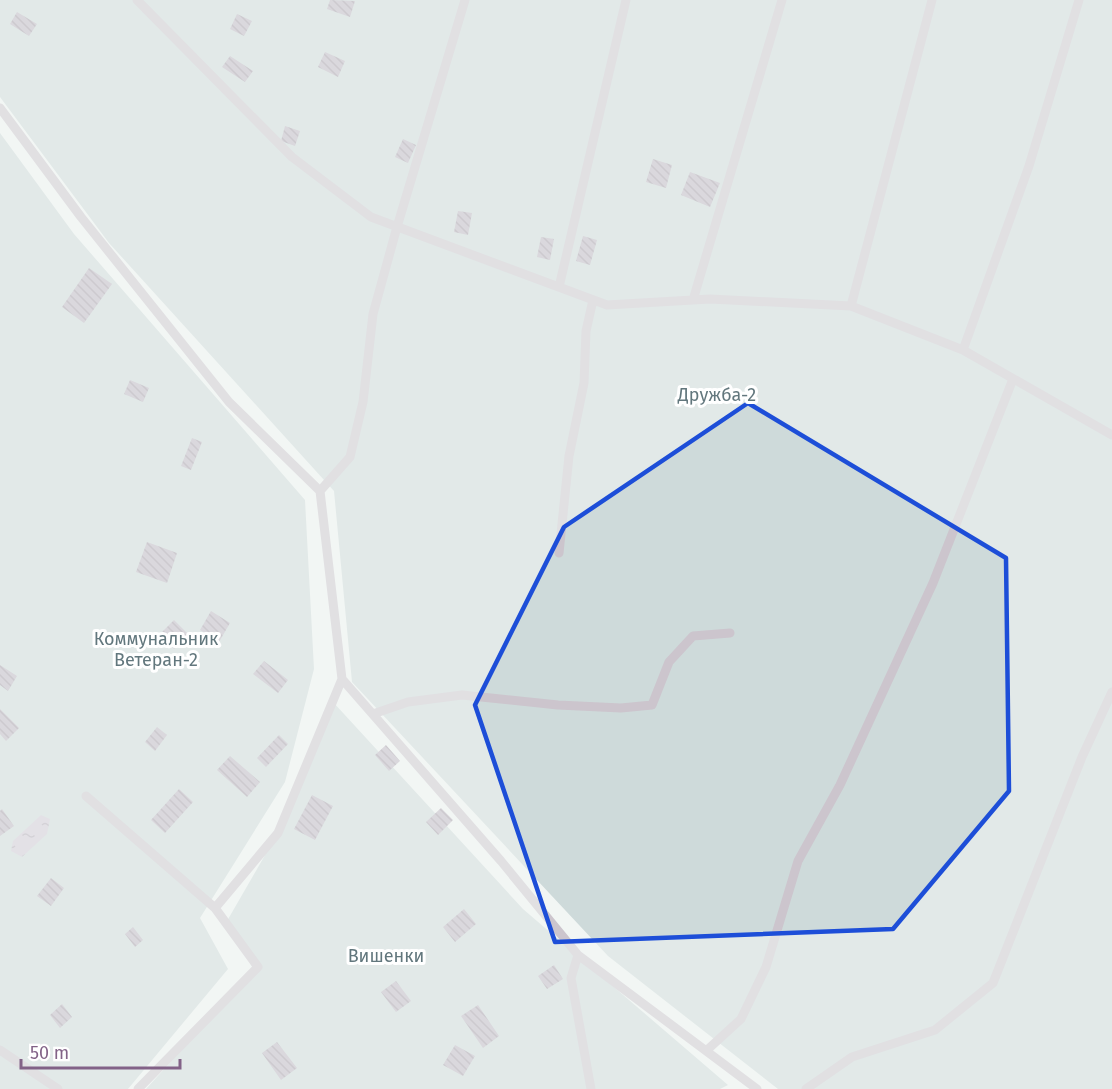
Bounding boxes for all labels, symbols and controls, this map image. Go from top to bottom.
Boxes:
park label: Дружба-2 [677,384,756,406]
park label: Коммунальник Ветеран-2 [94,628,219,671]
park label: Вишенки [348,945,424,967]
scale bar [21,1032,180,1070]
text: 50 m [30,1042,69,1064]

